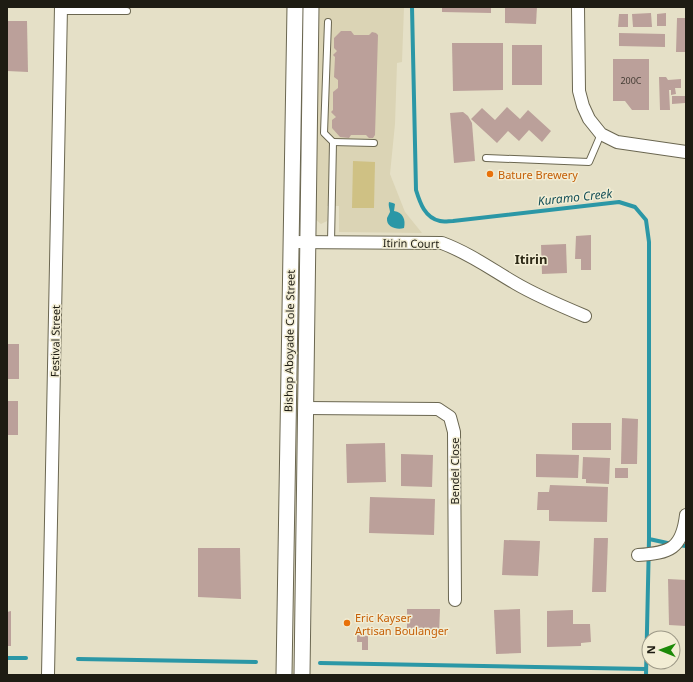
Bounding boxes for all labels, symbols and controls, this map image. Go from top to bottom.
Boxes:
house number: 200C [620,74,642,87]
place label: Bature Brewery [498,167,578,182]
marker: Bature Brewery [485,169,495,179]
water label: Kuramo Creek [537,185,614,209]
street label: Itirin Court [383,235,439,251]
district label: Itirin [515,250,547,268]
street label: Bishop Aboyade Cole Street [280,270,298,412]
street label: Festival Street [47,305,63,377]
street label: Bendel Close [447,438,462,504]
place label: Eric Kayser Artisan Boulanger [355,610,449,638]
marker: Eric Kayser Artisan Boulanger [342,618,352,628]
north arrow [641,630,681,670]
text: N [643,645,658,654]

